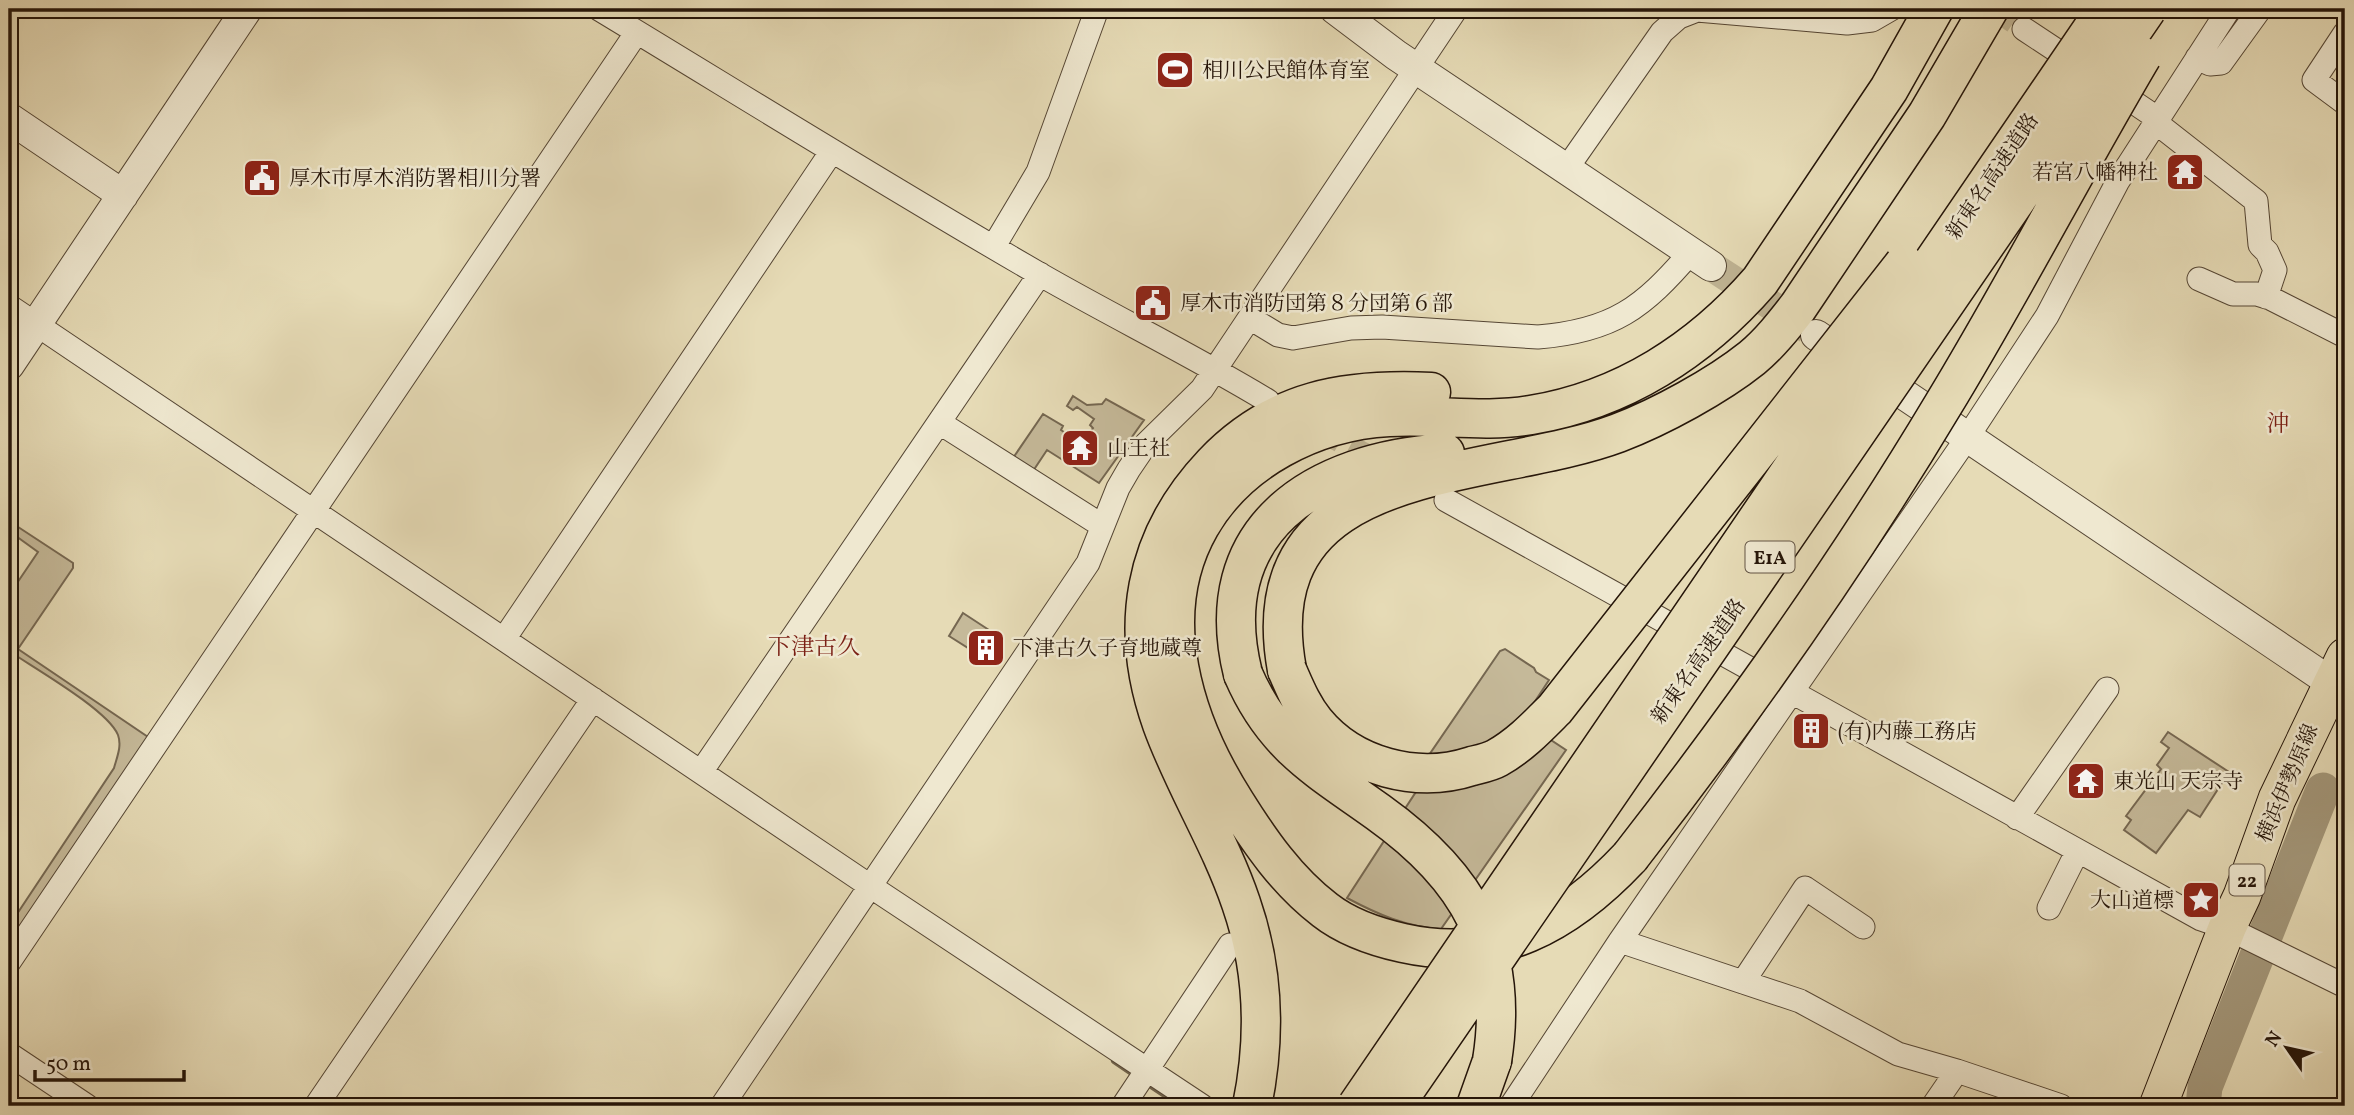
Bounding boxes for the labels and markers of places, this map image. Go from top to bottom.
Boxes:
sports icon: 相川公民館体育室 [1154,49,1196,91]
place label: 相川公民館体育室 [1202,57,1370,86]
temple icon: 若宮八幡神社 [2164,151,2206,193]
public building icon: 厚木市厚木消防署相川分署 [241,157,283,199]
place label: 若宮八幡神社 [2032,159,2158,188]
place label: 厚木市厚木消防署相川分署 [289,165,541,194]
public building icon: 厚木市消防団第８分団第６部 [1132,282,1174,324]
place label: 厚木市消防団第８分団第６部 [1180,290,1453,319]
temple icon: 山王社 [1059,427,1101,469]
place label: 山王社 [1107,435,1170,464]
building icon: 下津古久子育地蔵尊 [965,627,1007,669]
place label: 下津古久子育地蔵尊 [1013,635,1202,664]
building icon: (有)内藤工務店 [1790,710,1832,752]
place label: (有)内藤工務店 [1838,718,1976,747]
temple icon: 東光山 天宗寺 [2065,760,2107,802]
place label: 東光山 天宗寺 [2113,768,2243,797]
place icon: 大山道標 [2180,879,2222,921]
place label: 大山道標 [2090,887,2174,916]

